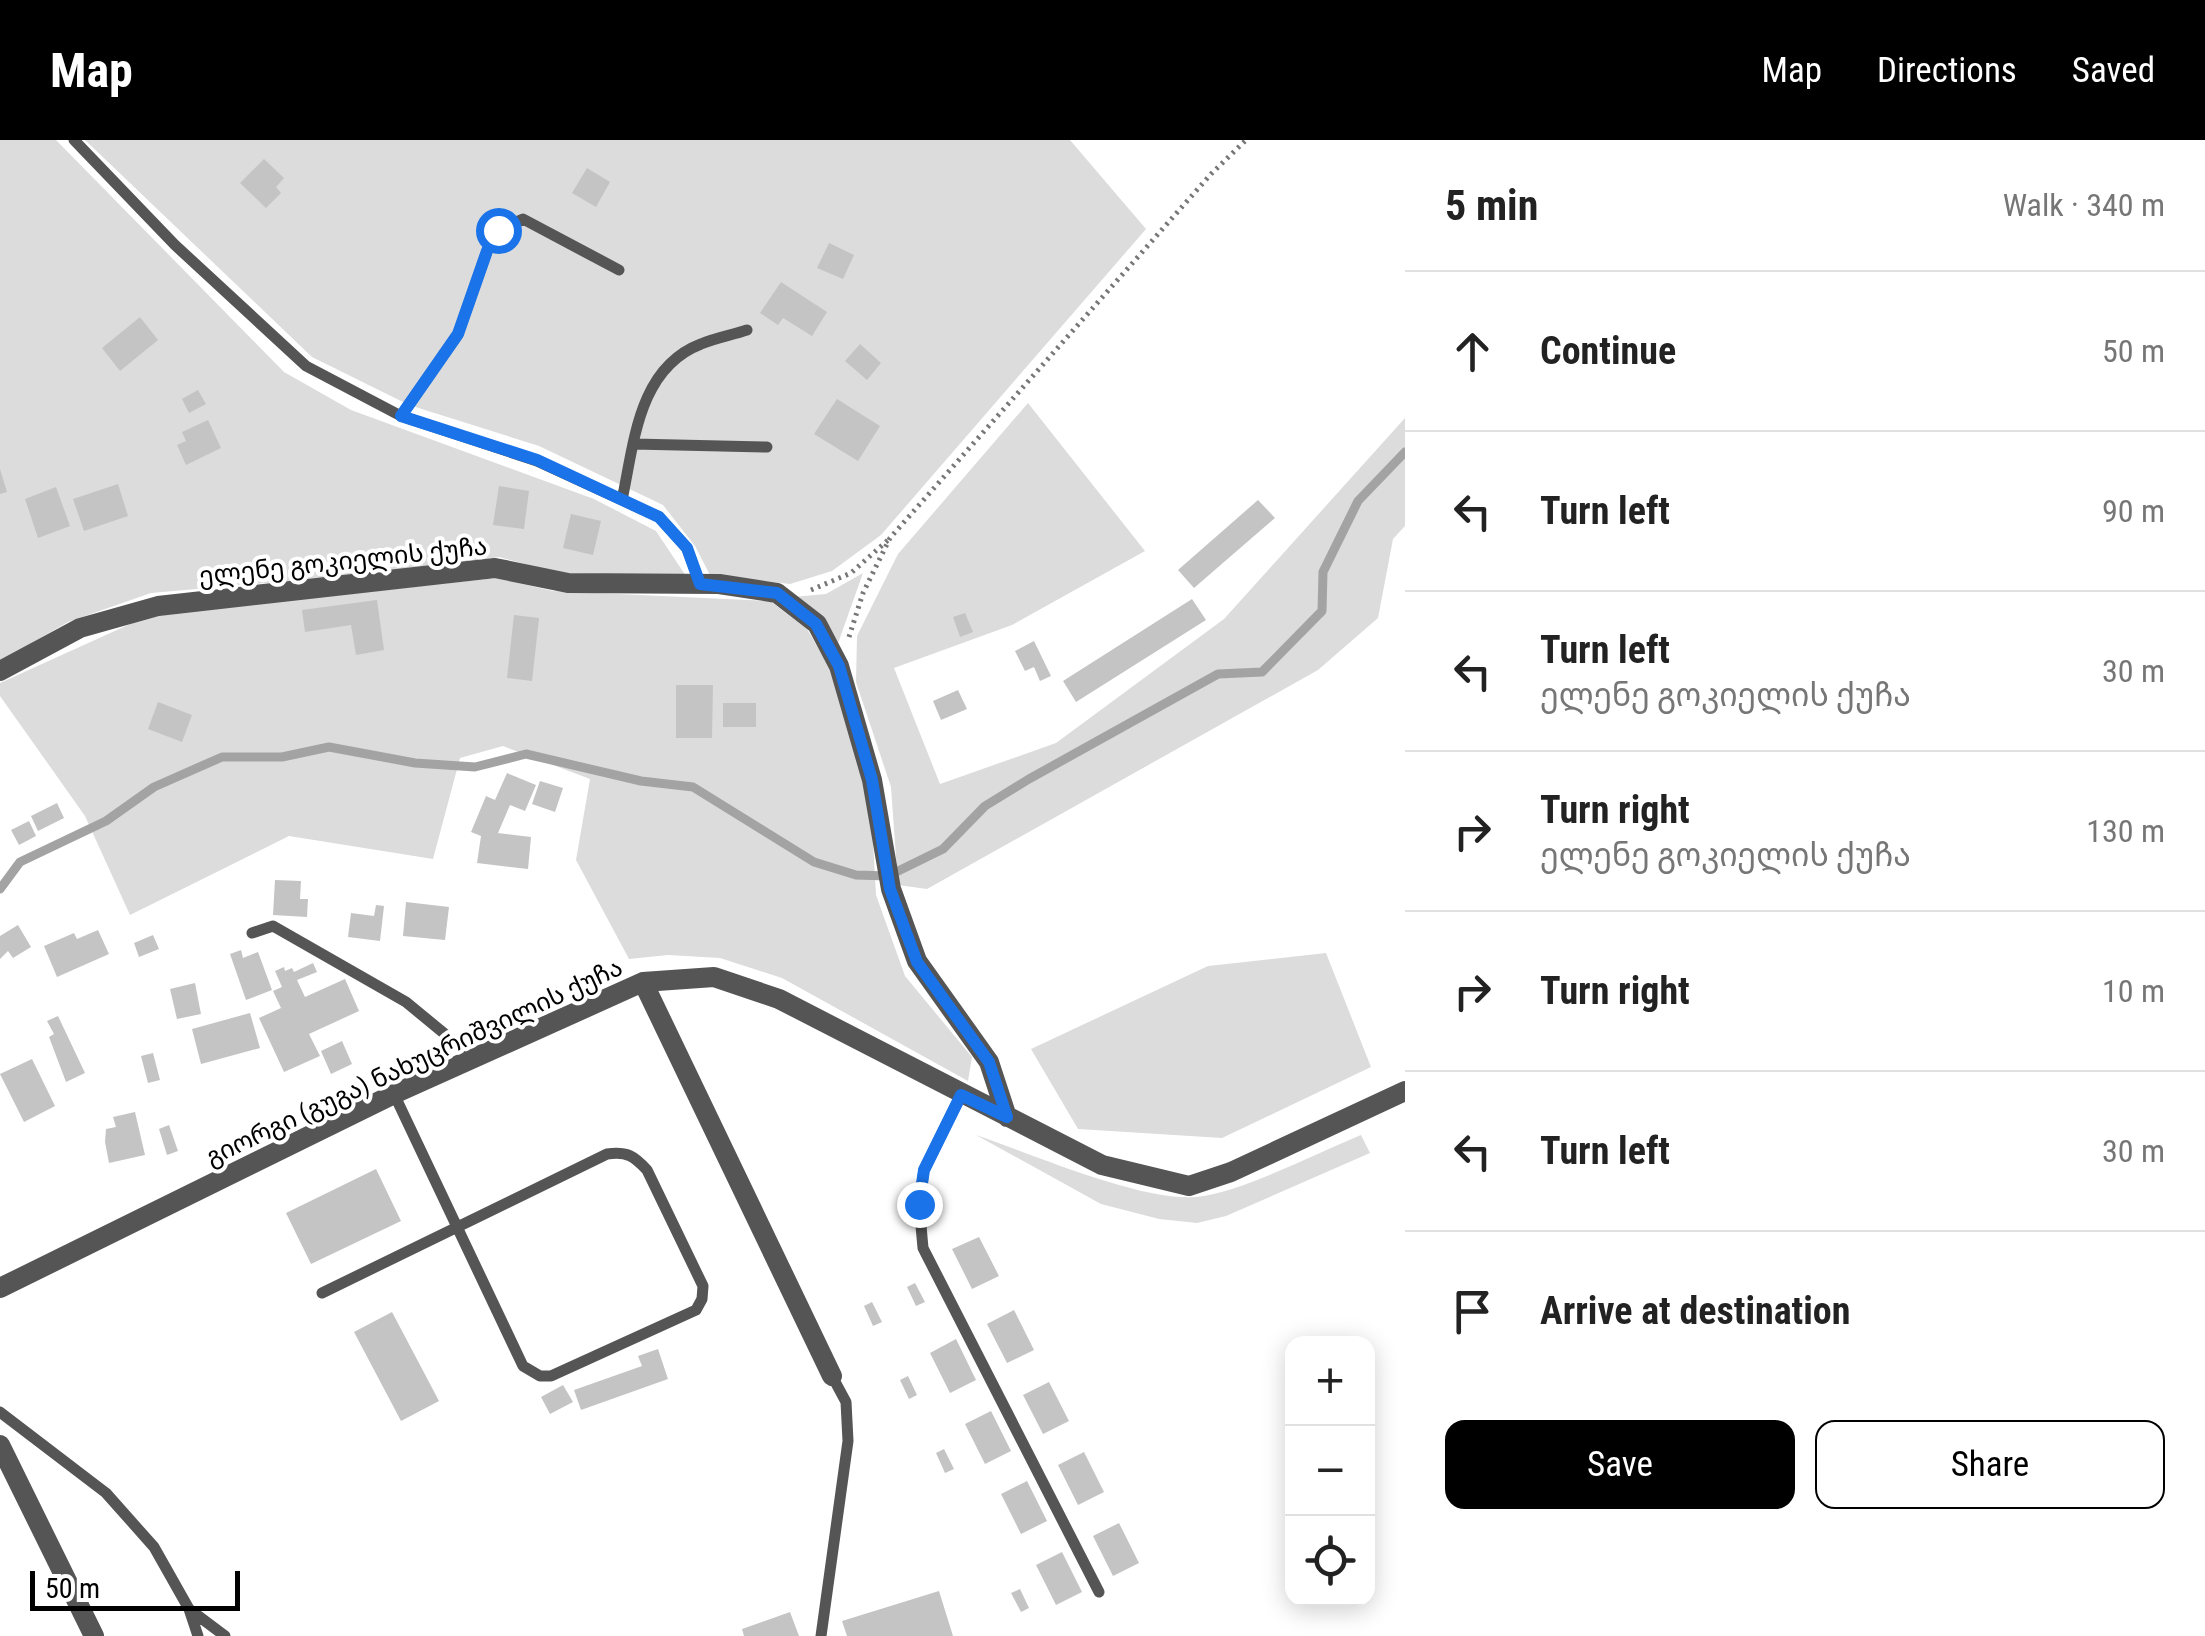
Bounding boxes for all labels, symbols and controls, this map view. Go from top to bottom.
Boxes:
text: Map [50,42,133,99]
text: Map [1762,50,1822,91]
text: Directions [1877,50,2017,91]
text: Saved [2072,50,2155,91]
text: 5 min [1445,181,1538,230]
text: Walk · 340 m [2003,186,2165,224]
route start [476,208,522,254]
icon: ahead [1445,324,1500,379]
text: Continue [1540,329,1676,373]
text: 50 m [2102,332,2165,370]
icon: left [1445,484,1500,539]
text: Turn left [1540,489,1670,533]
text: 90 m [2102,492,2165,530]
street label: ელენე გოკიელის ქუჩა [197,531,489,592]
text: Turn left [1540,628,1670,672]
icon: left [1445,644,1500,699]
text: 30 m [2102,652,2165,690]
text: ელენე გოკიელის ქუჩა [1540,676,1911,714]
text: Turn right [1540,788,1690,832]
icon: right [1445,804,1500,859]
text: 130 m [2086,812,2165,850]
text: ელენე გოკიელის ქუჩა [1540,836,1911,874]
street label: გიორგი (გუგა) ნახუცრიშვილის ქუჩა [201,952,628,1173]
icon: right [1445,964,1500,1019]
text: Turn right [1540,969,1690,1013]
text: 10 m [2102,972,2165,1010]
icon: left [1445,1124,1500,1179]
text: Turn left [1540,1129,1670,1173]
text: 30 m [2102,1132,2165,1170]
route end [897,1182,943,1228]
icon: arrive [1445,1284,1500,1339]
text: Arrive at destination [1540,1289,1850,1333]
map controls [1285,1336,1375,1606]
button: + [1285,1336,1375,1426]
button: Save [1445,1420,1795,1509]
button: Share [1815,1420,2165,1509]
button: − [1285,1426,1375,1516]
button: locate [1285,1516,1375,1606]
scale bar [30,1566,240,1610]
text: 50 m [45,1572,100,1605]

